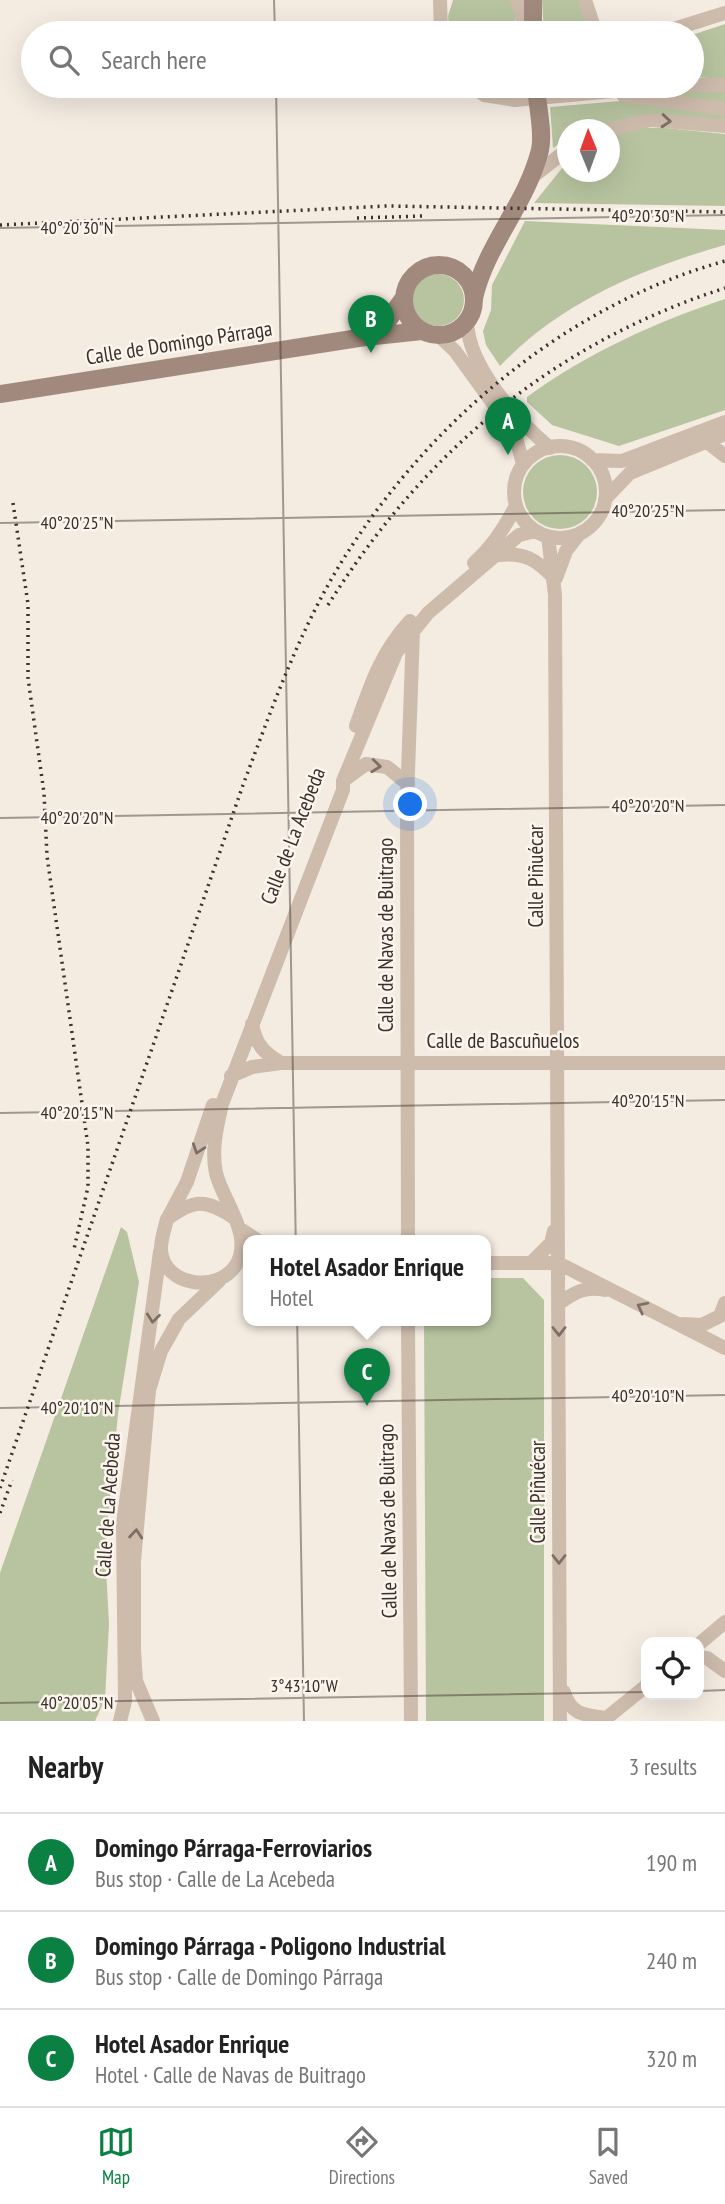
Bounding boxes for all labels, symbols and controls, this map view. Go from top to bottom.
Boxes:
search box [21,21,704,98]
icon: search [45,41,83,79]
text: Search here [101,43,207,76]
one-way arrow [660,113,671,128]
north arrow [557,119,620,182]
text: 40°20'30"N [612,204,684,227]
text: 40°20'30"N [41,216,113,239]
pin: B [348,295,394,353]
street label: Calle de Domingo Párraga [84,314,274,371]
pin: A [485,397,531,455]
text: 40°20'25"N [612,499,684,522]
text: 40°20'25"N [41,511,113,534]
one-way arrow [370,759,382,774]
street label: Calle de La Acebeda [254,764,331,908]
your location [393,787,427,821]
text: 40°20'20"N [612,794,684,817]
text: 40°20'20"N [41,806,113,829]
street label: Calle Piñuécar [522,824,549,928]
street label: Calle de Navas de Buitrago [372,838,399,1032]
street label: Calle de Bascuñuelos [427,1027,579,1054]
text: 40°20'15"N [612,1089,684,1112]
text: 40°20'15"N [41,1101,113,1124]
one-way arrow [192,1142,206,1154]
popup [243,1235,491,1326]
text: Hotel Asador Enrique [270,1250,464,1283]
text: Hotel [270,1283,313,1312]
one-way arrow [637,1301,649,1315]
one-way arrow [146,1313,161,1324]
one-way arrow [551,1326,567,1337]
pin: C [344,1348,390,1406]
text: 40°20'10"N [612,1384,684,1407]
text: 40°20'10"N [41,1396,113,1419]
street label: Calle de Navas de Buitrago [372,1424,403,1618]
street label: Calle de La Acebeda [89,1432,126,1578]
street label: Calle Piñuécar [524,1440,551,1544]
one-way arrow [129,1528,144,1540]
one-way arrow [551,1554,567,1564]
map controls [641,1637,704,1700]
button: locate [641,1637,704,1700]
text: 3°43'10"W [270,1674,338,1697]
text: 40°20'05"N [41,1691,113,1714]
text: Nearby [28,1747,103,1786]
text: 3 results [629,1752,697,1781]
text: Domingo Párraga-Ferroviarios [95,1831,372,1864]
text: A [45,1848,57,1877]
text: 190 m [646,1848,697,1877]
text: Bus stop · Calle de La Acebeda [95,1864,335,1893]
text: Domingo Párraga - Poligono Industrial [95,1929,446,1962]
text: B [45,1946,57,1975]
text: 240 m [646,1946,697,1975]
text: Bus stop · Calle de Domingo Párraga [95,1962,383,1991]
text: Hotel Asador Enrique [95,2027,289,2060]
text: C [46,2044,56,2073]
text: 320 m [646,2044,697,2073]
text: Hotel · Calle de Navas de Buitrago [95,2060,366,2089]
tab: Map [97,2123,135,2189]
tab: Directions [329,2123,395,2189]
tab: Saved [589,2123,628,2189]

